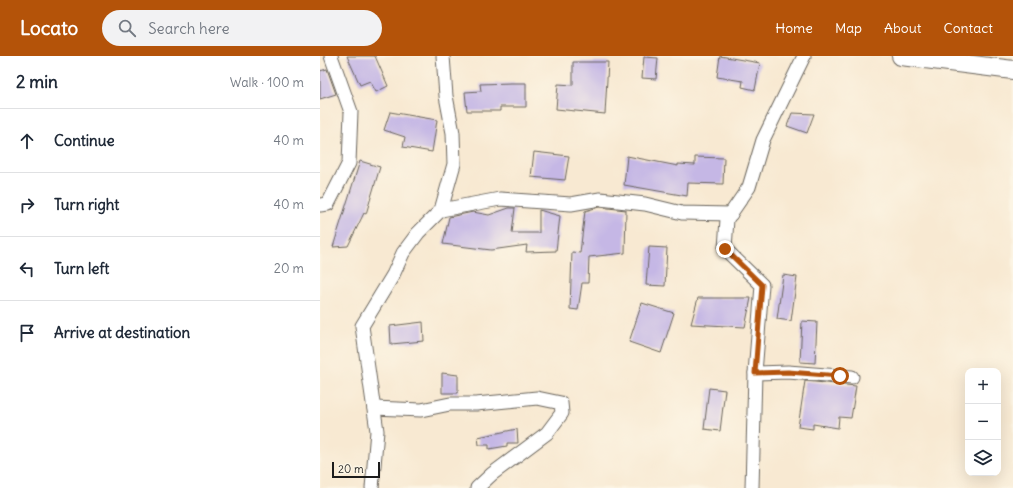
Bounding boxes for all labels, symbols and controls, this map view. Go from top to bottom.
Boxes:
search box [102,10,382,46]
text: Locato [20,16,78,40]
icon: search [116,17,138,39]
text: Search here [148,19,230,38]
text: Home [775,19,813,37]
text: Map [835,19,862,37]
text: About [884,19,922,37]
text: Contact [944,19,993,37]
text: 2 min [16,71,58,93]
text: Walk · 100 m [230,74,304,91]
icon: ahead [16,130,38,152]
text: Continue [54,131,115,150]
text: 40 m [273,132,304,149]
icon: right [16,194,38,216]
text: Turn right [54,195,119,214]
text: 40 m [273,196,304,213]
route end [716,240,734,258]
icon: left [16,258,38,280]
text: Turn left [54,259,109,278]
text: 20 m [274,260,304,277]
icon: arrive [16,322,38,344]
text: Arrive at destination [54,323,190,342]
route start [831,367,849,385]
map controls [965,368,1001,476]
button: + [965,368,1001,404]
button: − [965,404,1001,440]
button: layers [965,440,1001,476]
scale bar [332,460,380,479]
text: 20 m [338,462,364,476]

